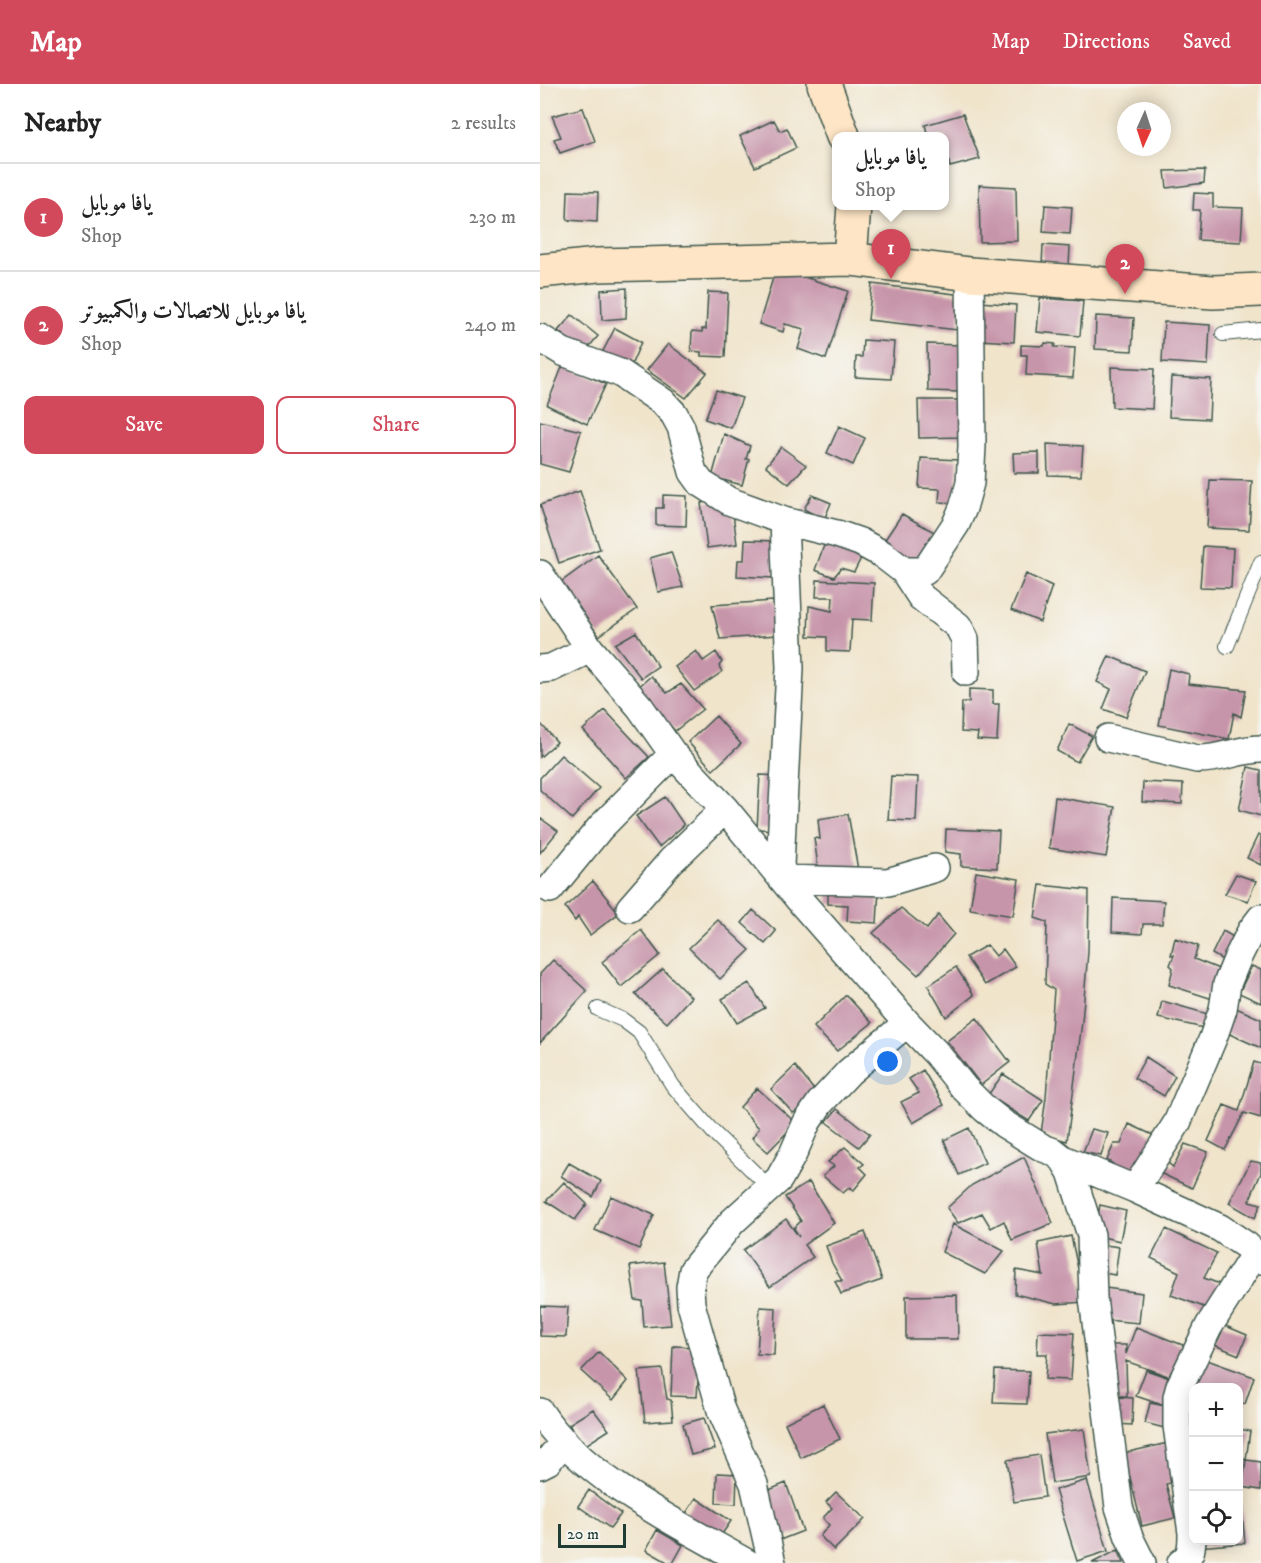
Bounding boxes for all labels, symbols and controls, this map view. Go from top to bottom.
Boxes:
text: Map [30,25,82,60]
text: Map [991,29,1030,55]
text: Directions [1063,29,1150,55]
text: Saved [1183,29,1231,55]
north arrow [1117,102,1171,156]
text: Nearby [24,107,101,140]
text: 2 results [451,111,516,136]
popup [832,132,949,210]
text: يافا موبايل [855,144,926,171]
text: Shop [855,178,896,203]
text: يافا موبايل [81,190,152,217]
text: 1 [40,205,47,230]
text: 230 m [469,205,516,230]
text: Shop [81,224,122,249]
pin: 1 [872,230,910,279]
pin: 2 [1106,244,1144,294]
text: يافا موبايل للاتصالات والكمبيوتر [81,298,306,325]
text: 2 [39,313,48,338]
text: 240 m [465,313,516,338]
text: Shop [81,332,122,357]
button: Save [24,396,264,454]
button: Share [276,396,516,454]
your location [873,1047,902,1076]
map controls [1189,1383,1243,1545]
button: + [1189,1383,1243,1437]
button: − [1189,1437,1243,1491]
button: locate [1189,1491,1243,1545]
scale bar [558,1521,626,1548]
text: 20 m [567,1524,599,1544]

